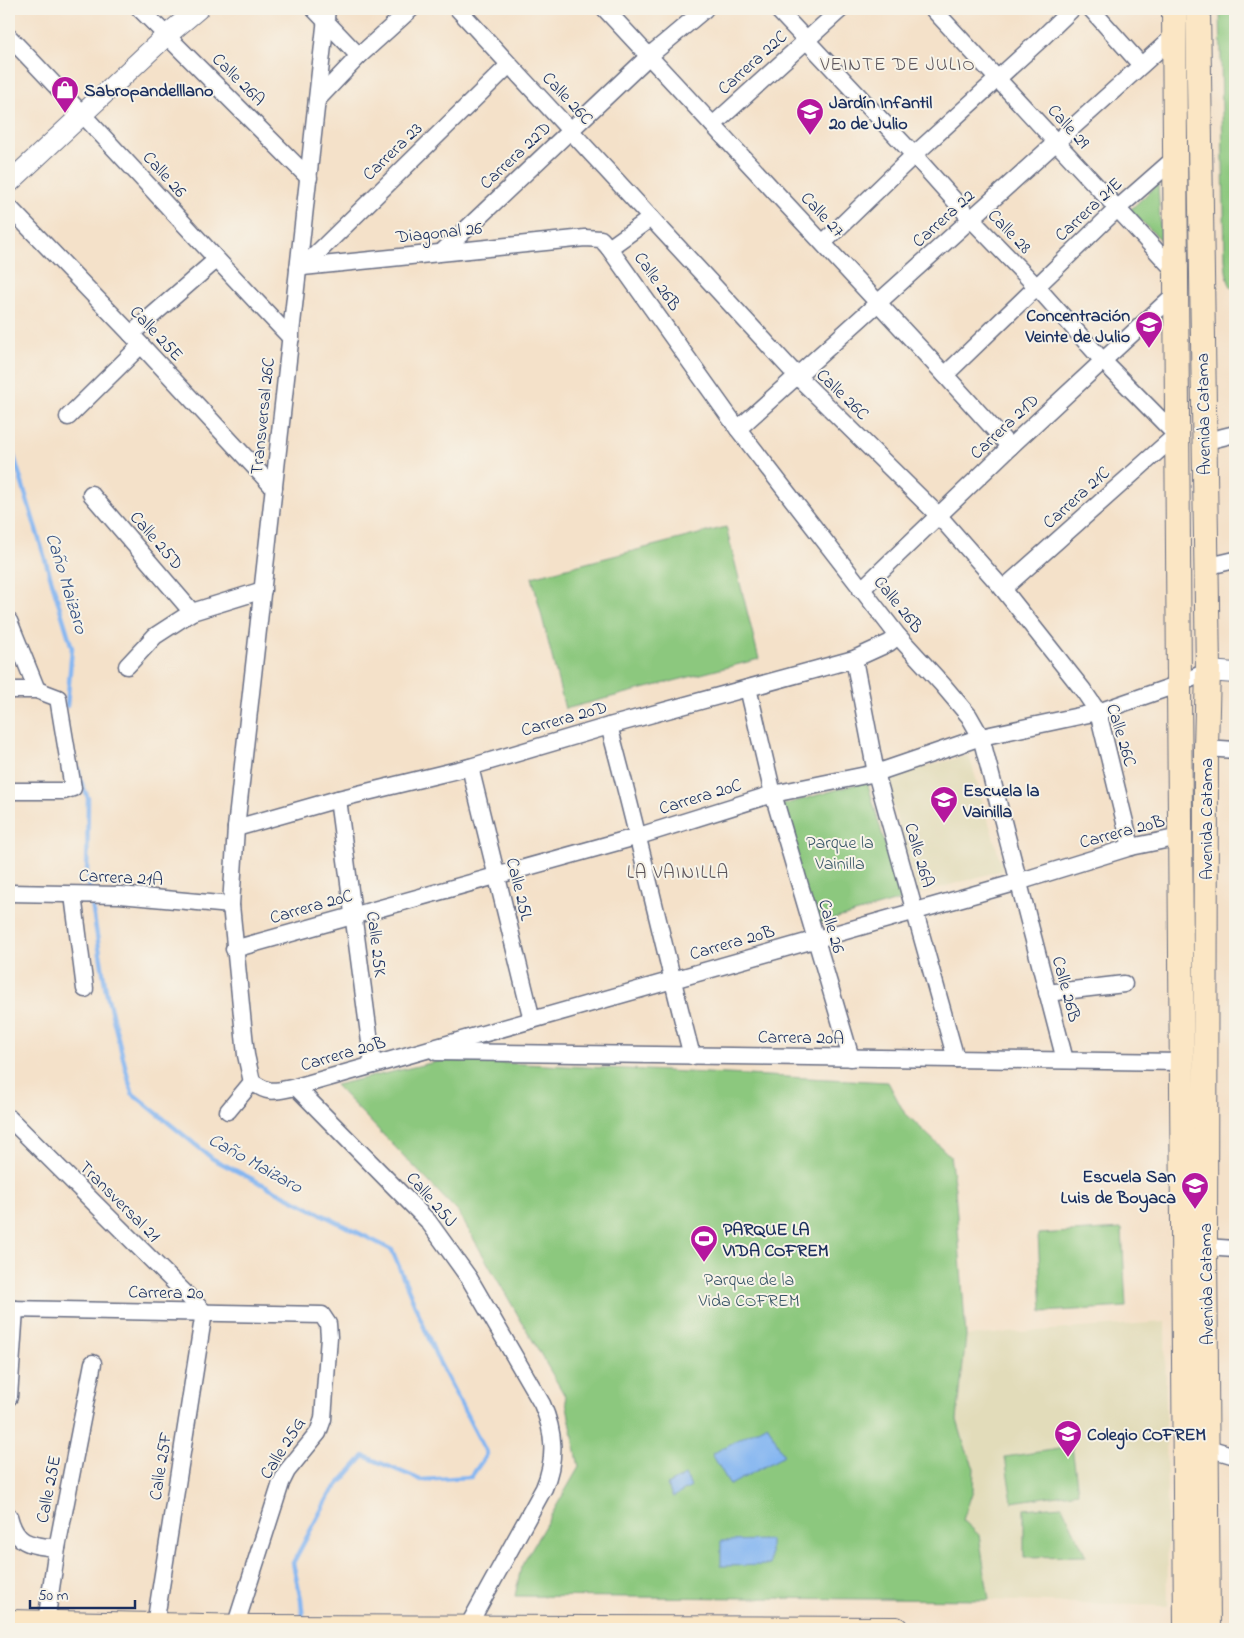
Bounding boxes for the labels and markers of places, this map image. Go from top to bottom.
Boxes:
shop icon: Sabropandelllano [50,75,80,114]
place label: Sabropandelllano [84,79,213,105]
place label: Jardín Infantil 20 de Julio [828,91,932,138]
school or university icon: Jardín Infantil 20 de Julio [795,97,825,136]
place label: Concentración Veinte de Julio [1024,304,1130,351]
school or university icon: Concentración Veinte de Julio [1134,310,1164,349]
place label: Escuela la Vainilla [962,779,1040,826]
school or university icon: Escuela la Vainilla [929,785,959,824]
place label: Escuela San Luis de Boyaca [1061,1165,1176,1213]
school or university icon: Escuela San Luis de Boyaca [1180,1171,1210,1210]
place label: PARQUE LA VIDA COFREM [722,1218,829,1265]
sports icon: PARQUE LA VIDA COFREM [689,1224,719,1263]
school or university icon: Colegio COFREM [1053,1419,1083,1458]
place label: Colegio COFREM [1087,1423,1206,1450]

